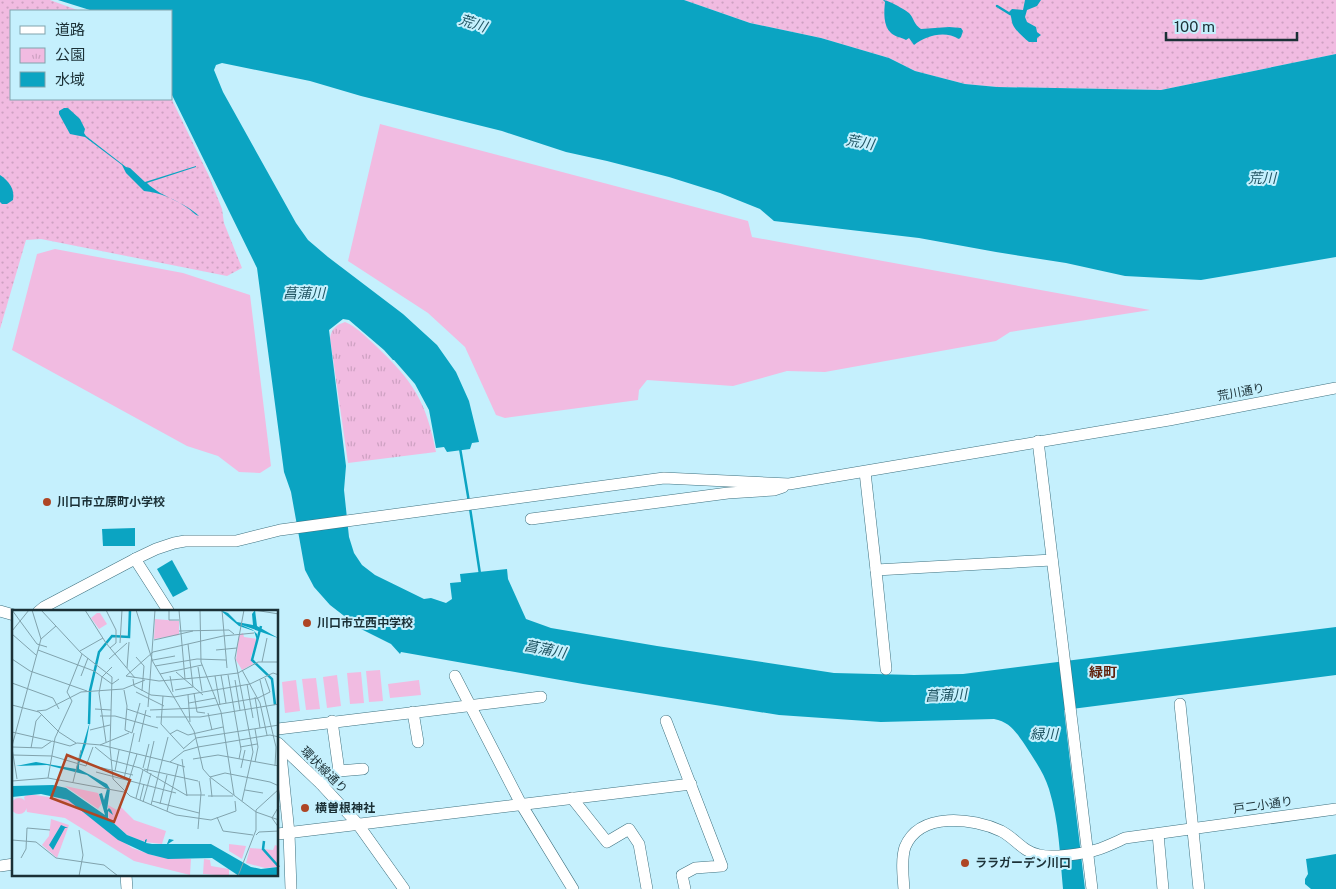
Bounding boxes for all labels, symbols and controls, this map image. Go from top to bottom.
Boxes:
legend [10,10,172,100]
scale bar [1166,10,1297,42]
water label: 荒川 [457,11,491,36]
text: 100 m [1174,18,1215,35]
text: 道路 [55,21,85,38]
text: 公園 [55,46,85,63]
text: 水域 [55,71,85,88]
water label: 荒川 [845,132,877,153]
water label: 荒川 [1248,170,1278,186]
water label: 菖蒲川 [283,285,327,301]
street label: 荒川通り [1216,381,1266,403]
place label: 川口市立原町小学校 [57,495,165,509]
marker: 川口市立原町小学校 [41,496,53,508]
inset map [12,610,279,876]
place label: 川口市立西中学校 [317,616,413,630]
marker: 川口市立西中学校 [301,617,313,629]
water label: 菖蒲川 [523,637,569,661]
district label: 緑町 [1089,664,1117,680]
water label: 菖蒲川 [925,686,969,704]
water label: 緑川 [1030,726,1060,742]
street label: 環状線通り [298,744,350,796]
street label: 戸二小通り [1232,794,1294,816]
place label: 横曽根神社 [315,801,375,815]
marker: 横曽根神社 [299,802,311,814]
place label: ララガーデン川口 [975,856,1071,870]
marker: ララガーデン川口 [959,857,971,869]

